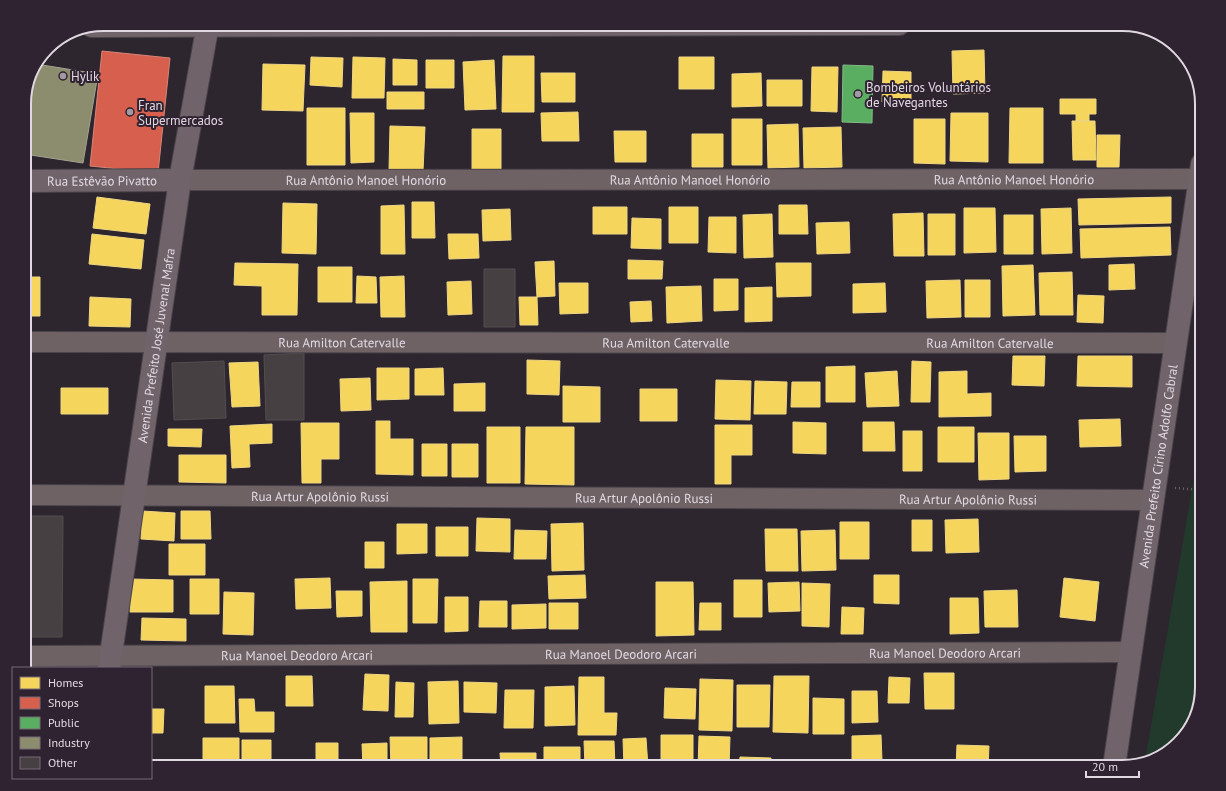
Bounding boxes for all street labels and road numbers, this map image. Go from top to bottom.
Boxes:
street label: Rua Antônio Manoel Honório [286,171,446,188]
street label: Rua Antônio Manoel Honório [610,171,770,188]
street label: Rua Antônio Manoel Honório [934,171,1094,188]
street label: Rua Estêvão Pivatto [47,172,157,189]
street label: Avenida Prefeito José Juvenal Mafra [133,247,179,444]
street label: Rua Amilton Catervalle [278,334,406,351]
street label: Rua Amilton Catervalle [602,334,730,351]
street label: Rua Amilton Catervalle [926,334,1054,351]
street label: Avenida Prefeito Cirino Adolfo Cabral [1135,363,1181,569]
street label: Rua Artur Apolônio Russi [251,488,389,505]
street label: Rua Artur Apolônio Russi [575,489,713,507]
street label: Rua Artur Apolônio Russi [899,490,1037,508]
street label: Rua Manoel Deodoro Arcari [869,644,1021,661]
street label: Rua Manoel Deodoro Arcari [545,645,697,663]
street label: Rua Manoel Deodoro Arcari [221,646,373,664]

